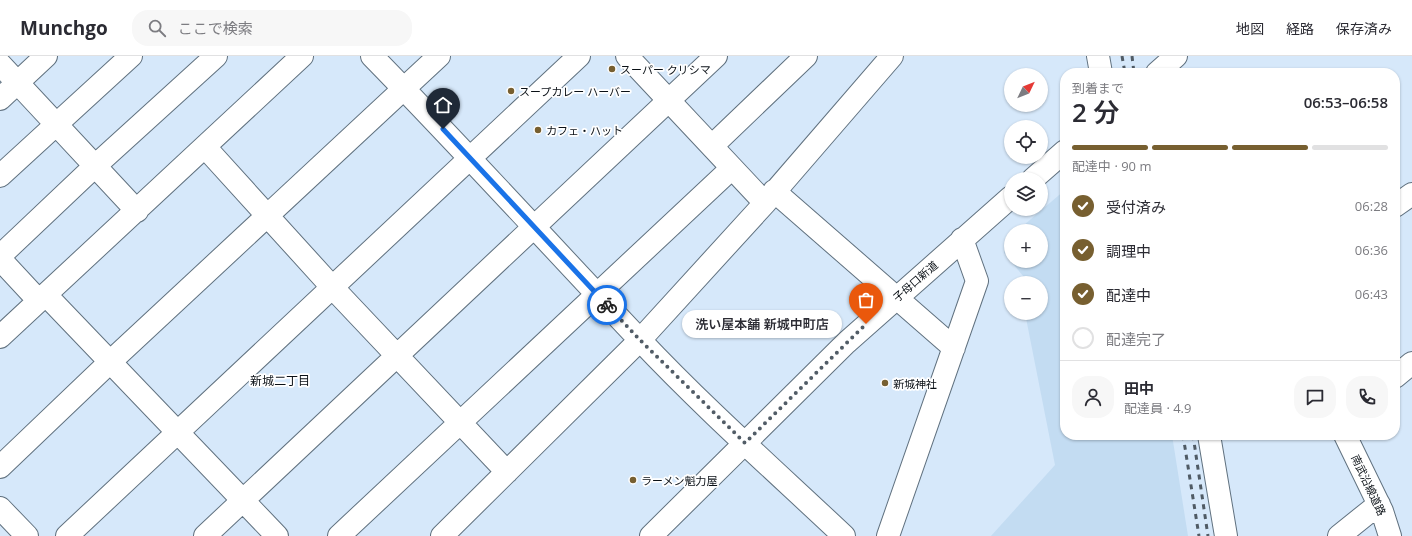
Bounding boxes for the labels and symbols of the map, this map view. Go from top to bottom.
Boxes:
place label: スーパー クリシマ [620,62,711,77]
marker: スーパー クリシマ [607,64,617,74]
north arrow [1004,68,1048,112]
place label: スープカレー ハーバー [519,84,631,99]
marker: スープカレー ハーバー [506,86,516,96]
pin [426,88,460,129]
place label: カフェ・ハット [546,123,623,138]
marker: カフェ・ハット [533,125,543,135]
street label: 子母口新道 [889,257,941,305]
pin [849,283,883,324]
courier [587,285,627,325]
callout: 洗い屋本舗 新城中町店 [682,310,842,338]
district label: 新城二丁目 [250,372,310,389]
place label: 新城神社 [893,376,937,391]
marker: 新城神社 [880,378,890,388]
street label: 南武沿線道路 [1348,452,1390,518]
place label: ラーメン魁力屋 [641,473,718,488]
marker: ラーメン魁力屋 [628,475,638,485]

